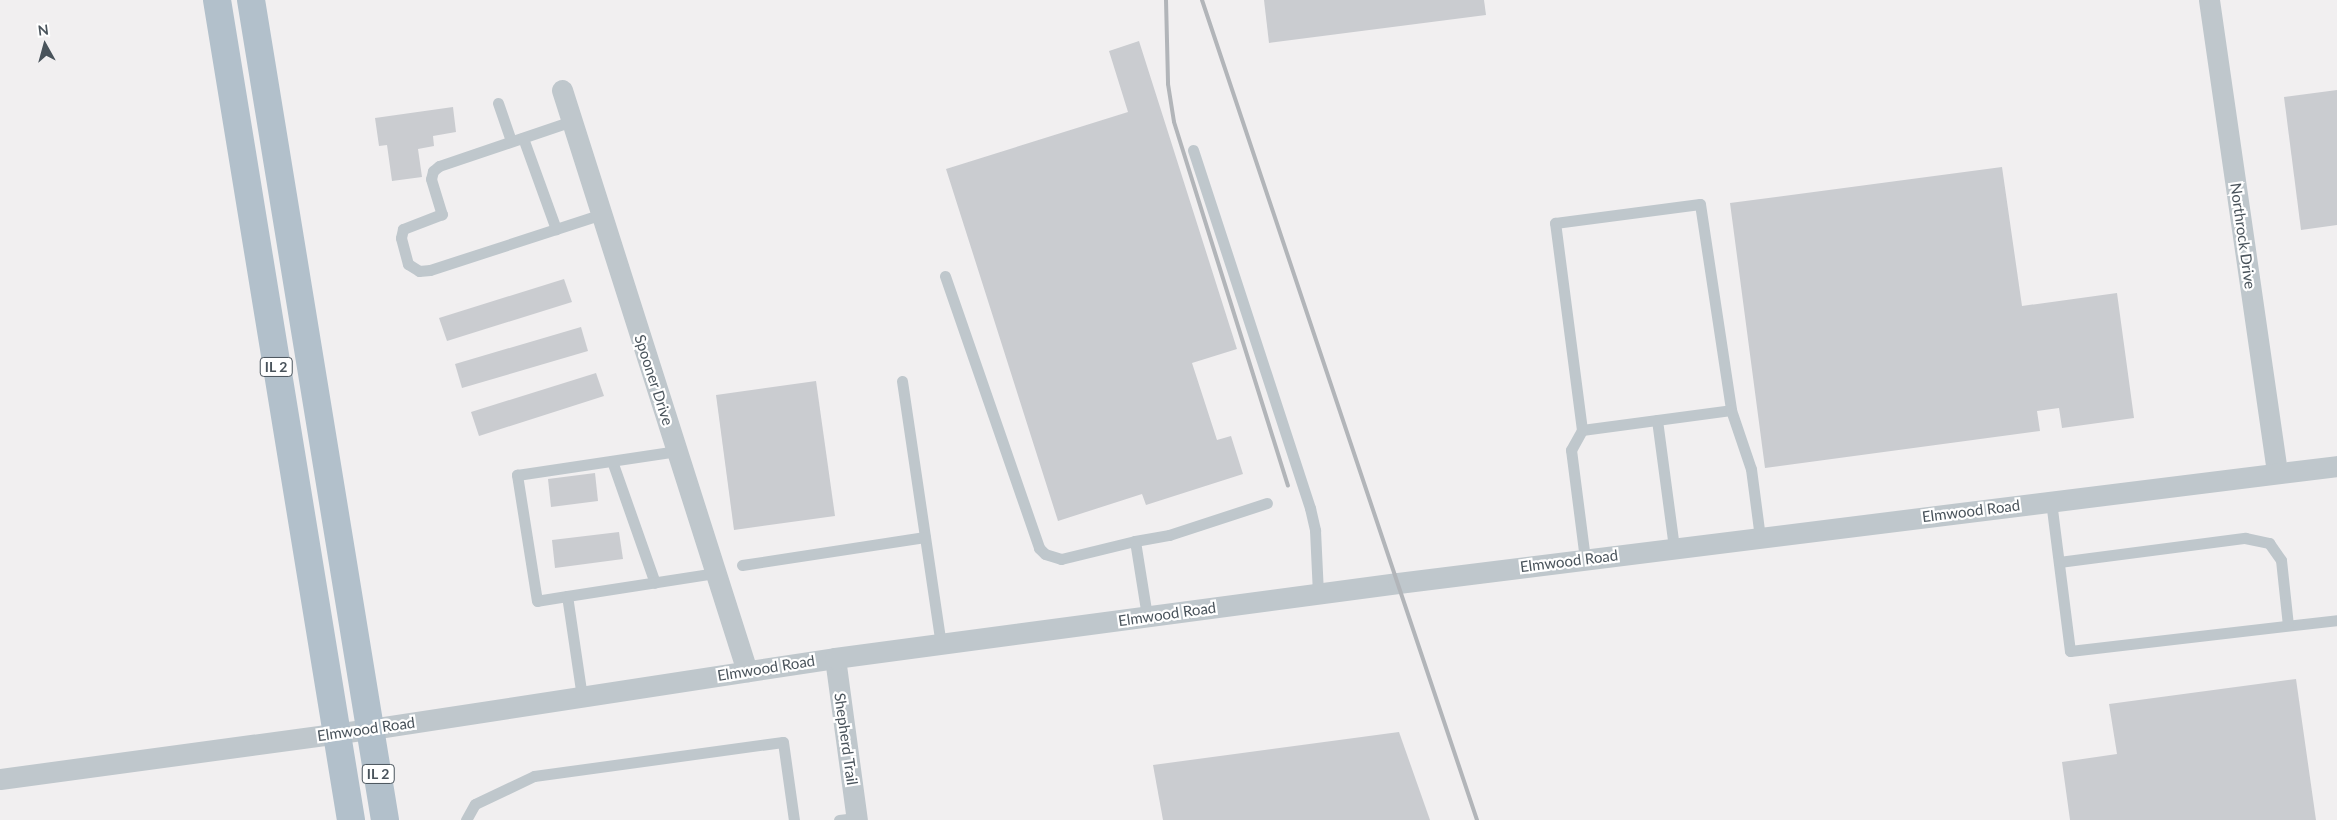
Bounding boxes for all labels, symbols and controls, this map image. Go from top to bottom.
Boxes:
north arrow [20,20,70,70]
text: N [37,21,49,39]
street label: Northrock Drive [2227,182,2259,290]
street label: Spooner Drive [631,332,677,428]
road number: IL 2 [258,356,294,378]
street label: Elmwood Road [1921,496,2021,526]
street label: Elmwood Road [1519,546,1619,576]
street label: Elmwood Road [1117,598,1217,630]
street label: Elmwood Road [716,651,816,685]
street label: Shepherd Trail [831,691,861,787]
street label: Elmwood Road [316,713,416,745]
road number: IL 2 [360,762,396,786]

